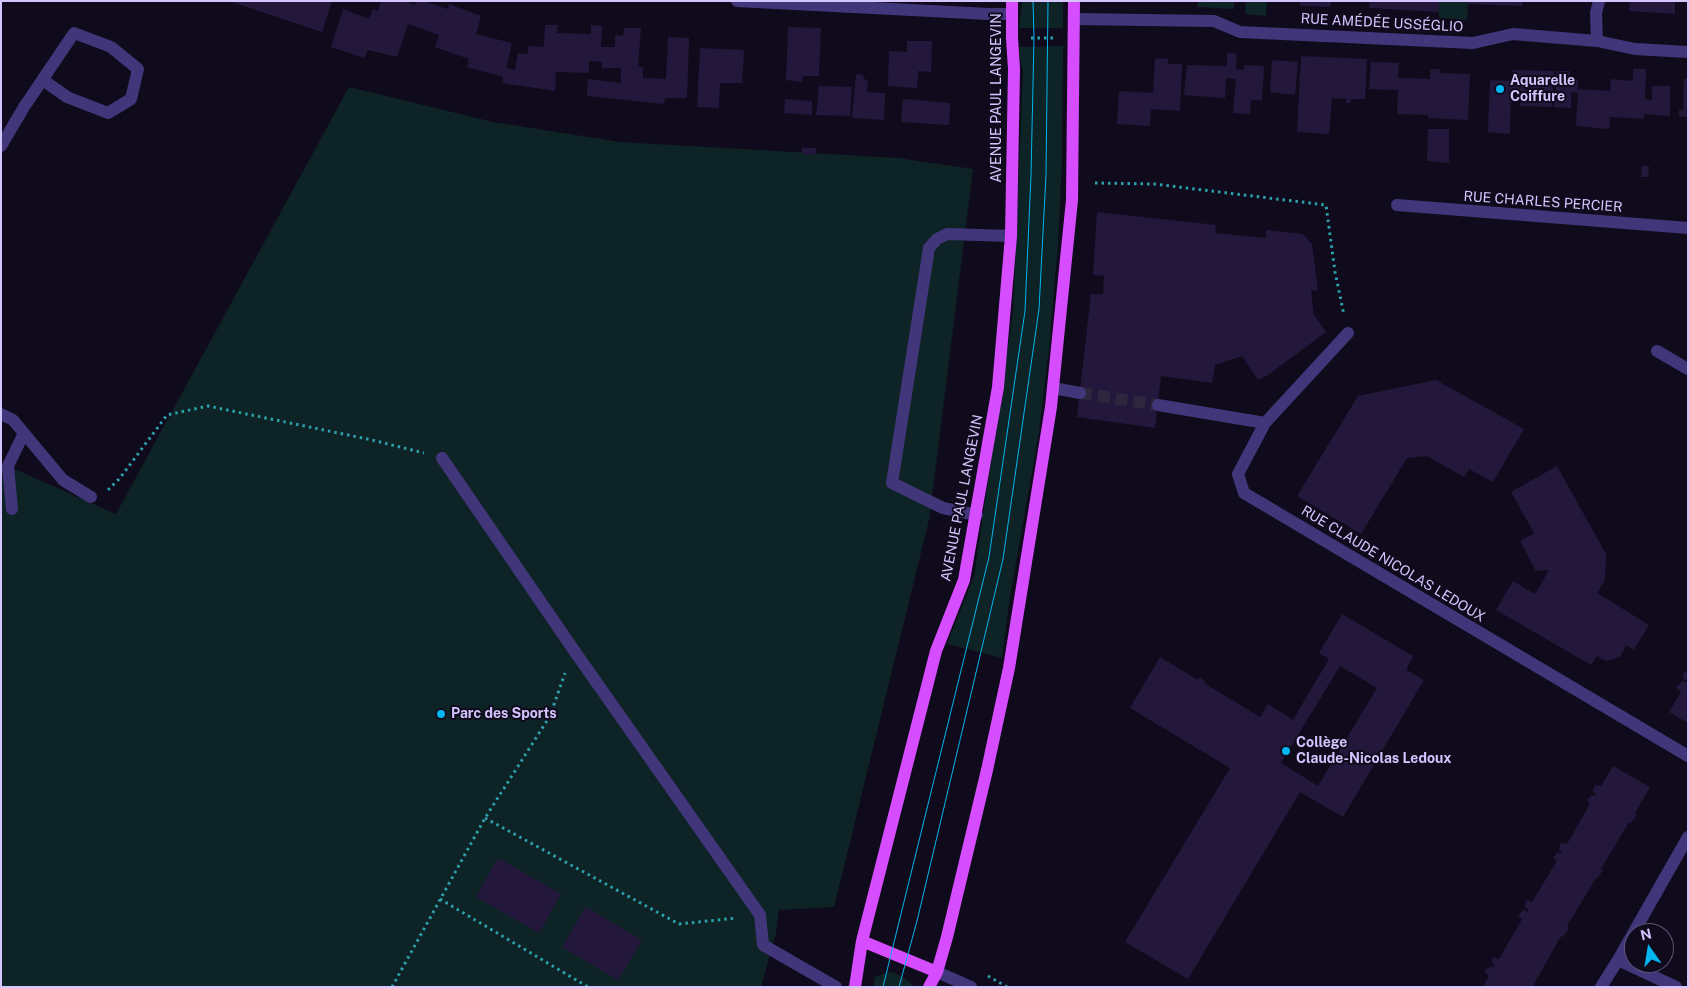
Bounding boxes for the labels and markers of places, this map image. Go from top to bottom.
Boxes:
place label: Aquarelle Coiffure [1510,73,1575,105]
marker: Aquarelle Coiffure [1494,83,1506,95]
place label: Parc des Sports [451,706,557,722]
marker: Parc des Sports [435,708,447,720]
place label: Collège Claude-Nicolas Ledoux [1296,735,1452,768]
marker: Collège Claude-Nicolas Ledoux [1280,745,1292,757]

